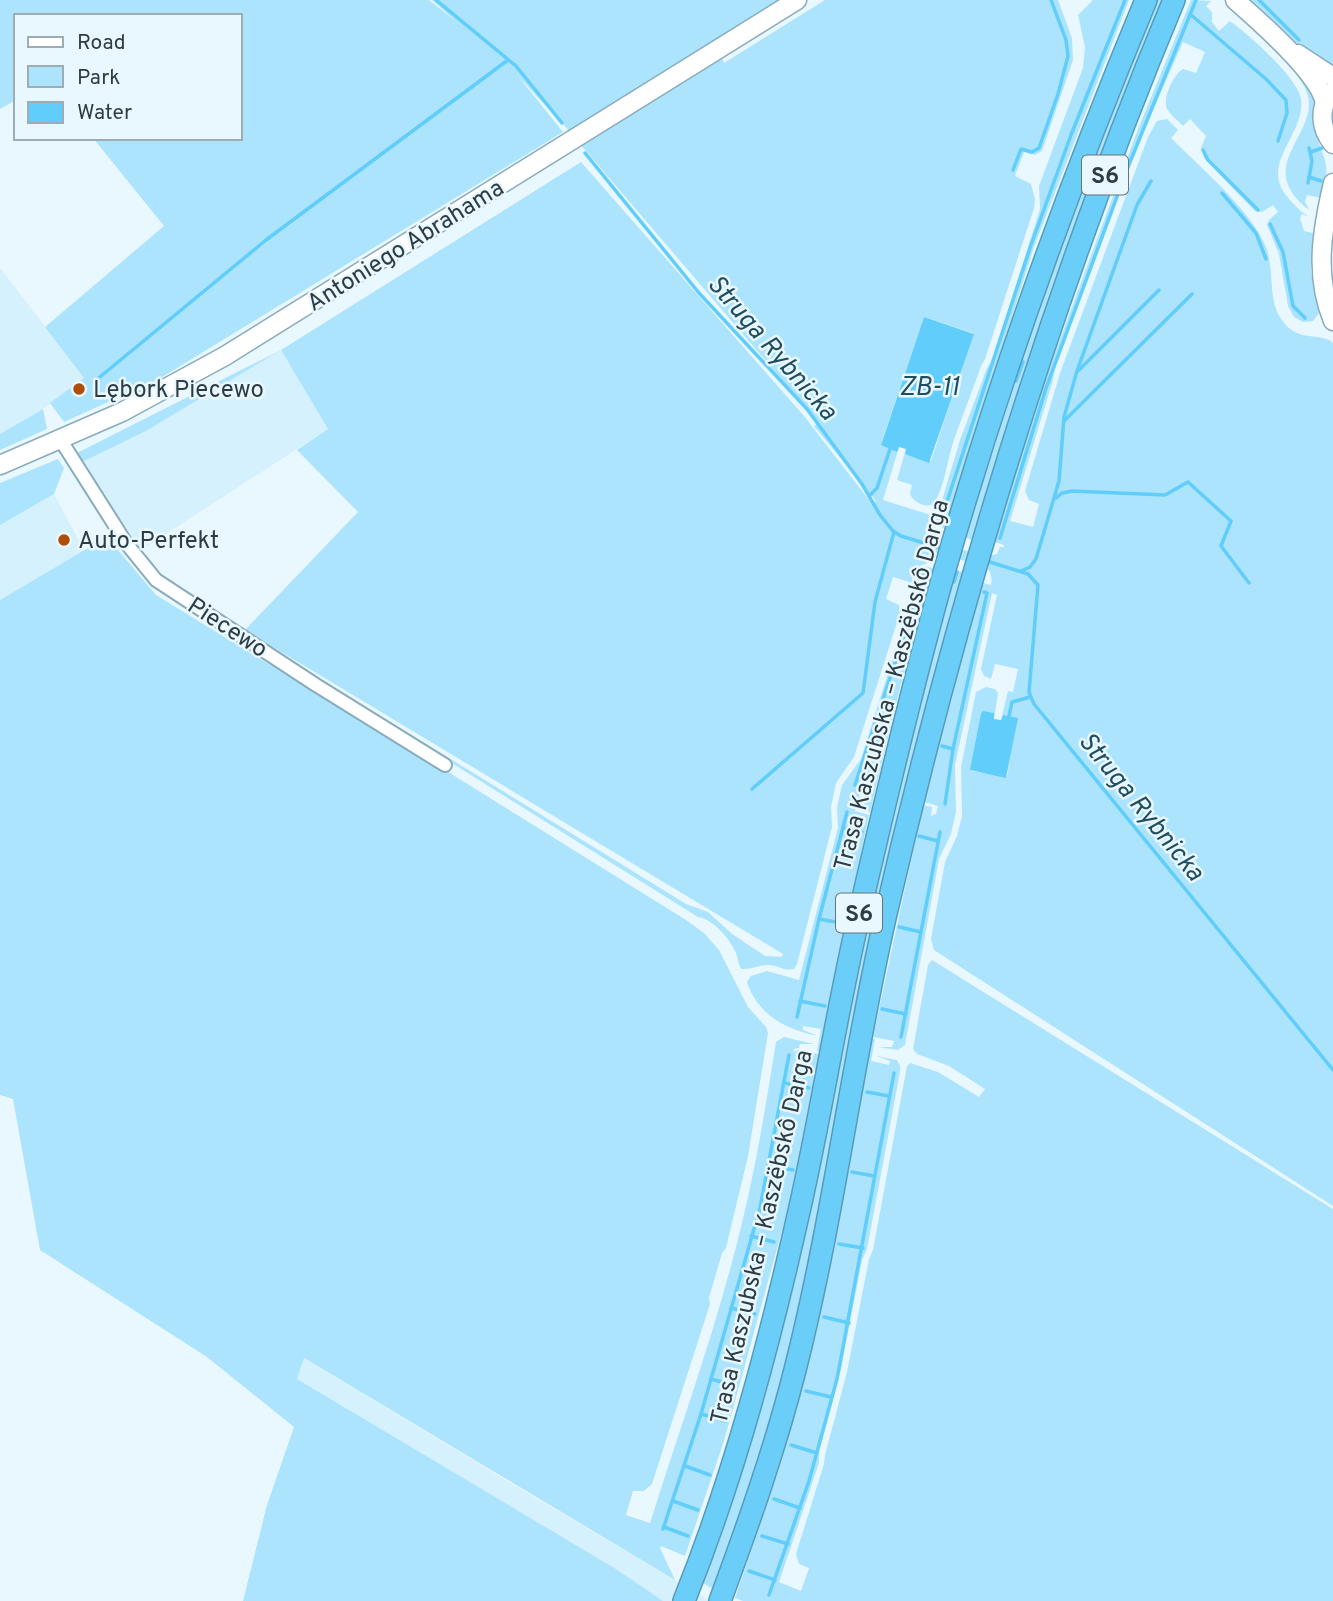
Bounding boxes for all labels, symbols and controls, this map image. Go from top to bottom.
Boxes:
legend [14,14,242,140]
text: Road [77,30,126,57]
text: Park [77,65,120,92]
text: Water [77,100,132,127]
road number: S6 [1082,156,1128,194]
street label: Antoniego Abrahama [302,174,510,320]
water label: Struga Rybnicka [699,269,844,429]
water label: ZB-11 [899,372,960,405]
place label: Lębork Piecewo [93,376,264,406]
marker: Lębork Piecewo [71,381,87,397]
street label: Trasa Kaszubska – Kaszëbskô Darga [829,496,957,875]
place label: Auto-Perfekt [78,527,219,557]
marker: Auto-Perfekt [56,532,72,548]
street label: Piecewo [181,592,273,666]
water label: Struga Rybnicka [1070,726,1211,889]
road number: S6 [836,893,882,932]
street label: Trasa Kaszubska – Kaszëbskô Darga [705,1047,821,1428]

